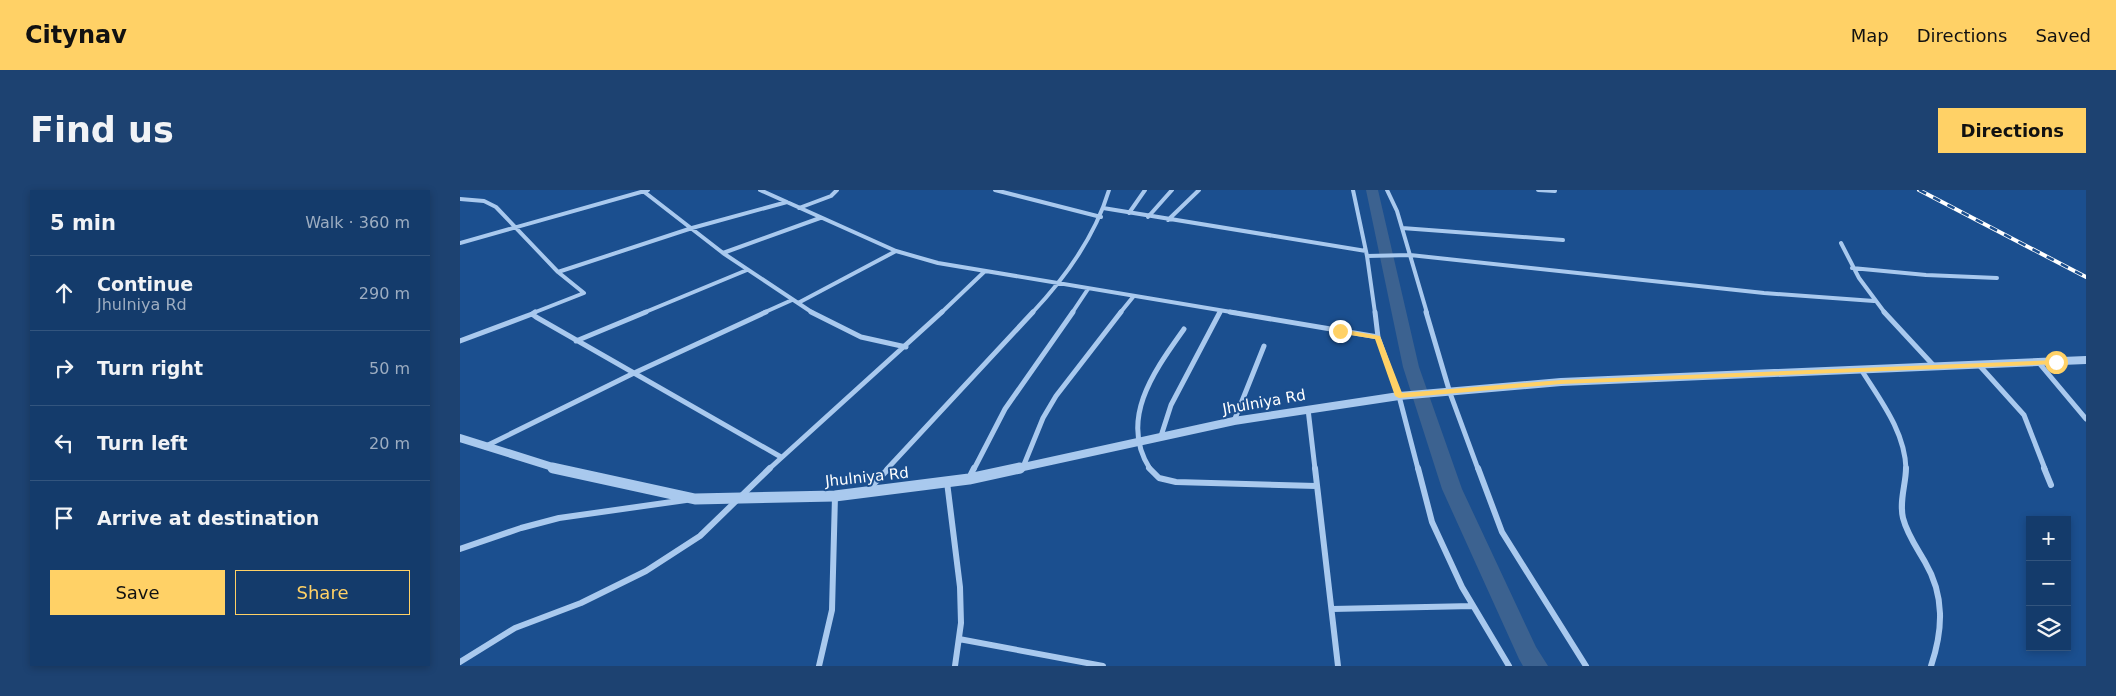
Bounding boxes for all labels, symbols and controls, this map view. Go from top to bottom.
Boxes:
text: Citynav [25,21,127,49]
text: Map [1851,25,1889,46]
text: Directions [1917,25,2007,46]
text: Saved [2035,25,2091,46]
button: Directions [1938,108,2086,153]
text: Find us [30,110,174,150]
text: 5 min [50,211,116,235]
text: Walk · 360 m [305,213,410,232]
text: Continue [97,273,193,295]
icon: ahead [50,279,78,307]
text: 290 m [359,284,410,303]
text: Jhulniya Rd [97,295,187,314]
route end [1329,320,1352,343]
route start [2045,351,2068,374]
icon: right [50,354,78,382]
text: Turn right [97,357,203,379]
text: 50 m [369,359,410,378]
street label: Jhulniya Rd [1220,386,1307,418]
icon: left [50,429,78,457]
text: Turn left [97,432,188,454]
text: 20 m [369,434,410,453]
street label: Jhulniya Rd [823,464,910,490]
icon: arrive [50,504,78,532]
text: Arrive at destination [97,507,319,529]
map controls [2026,516,2071,651]
button: + [2026,516,2071,561]
button: − [2026,561,2071,606]
button: Save [50,570,225,615]
button: Share [235,570,410,615]
button: layers [2026,606,2071,651]

